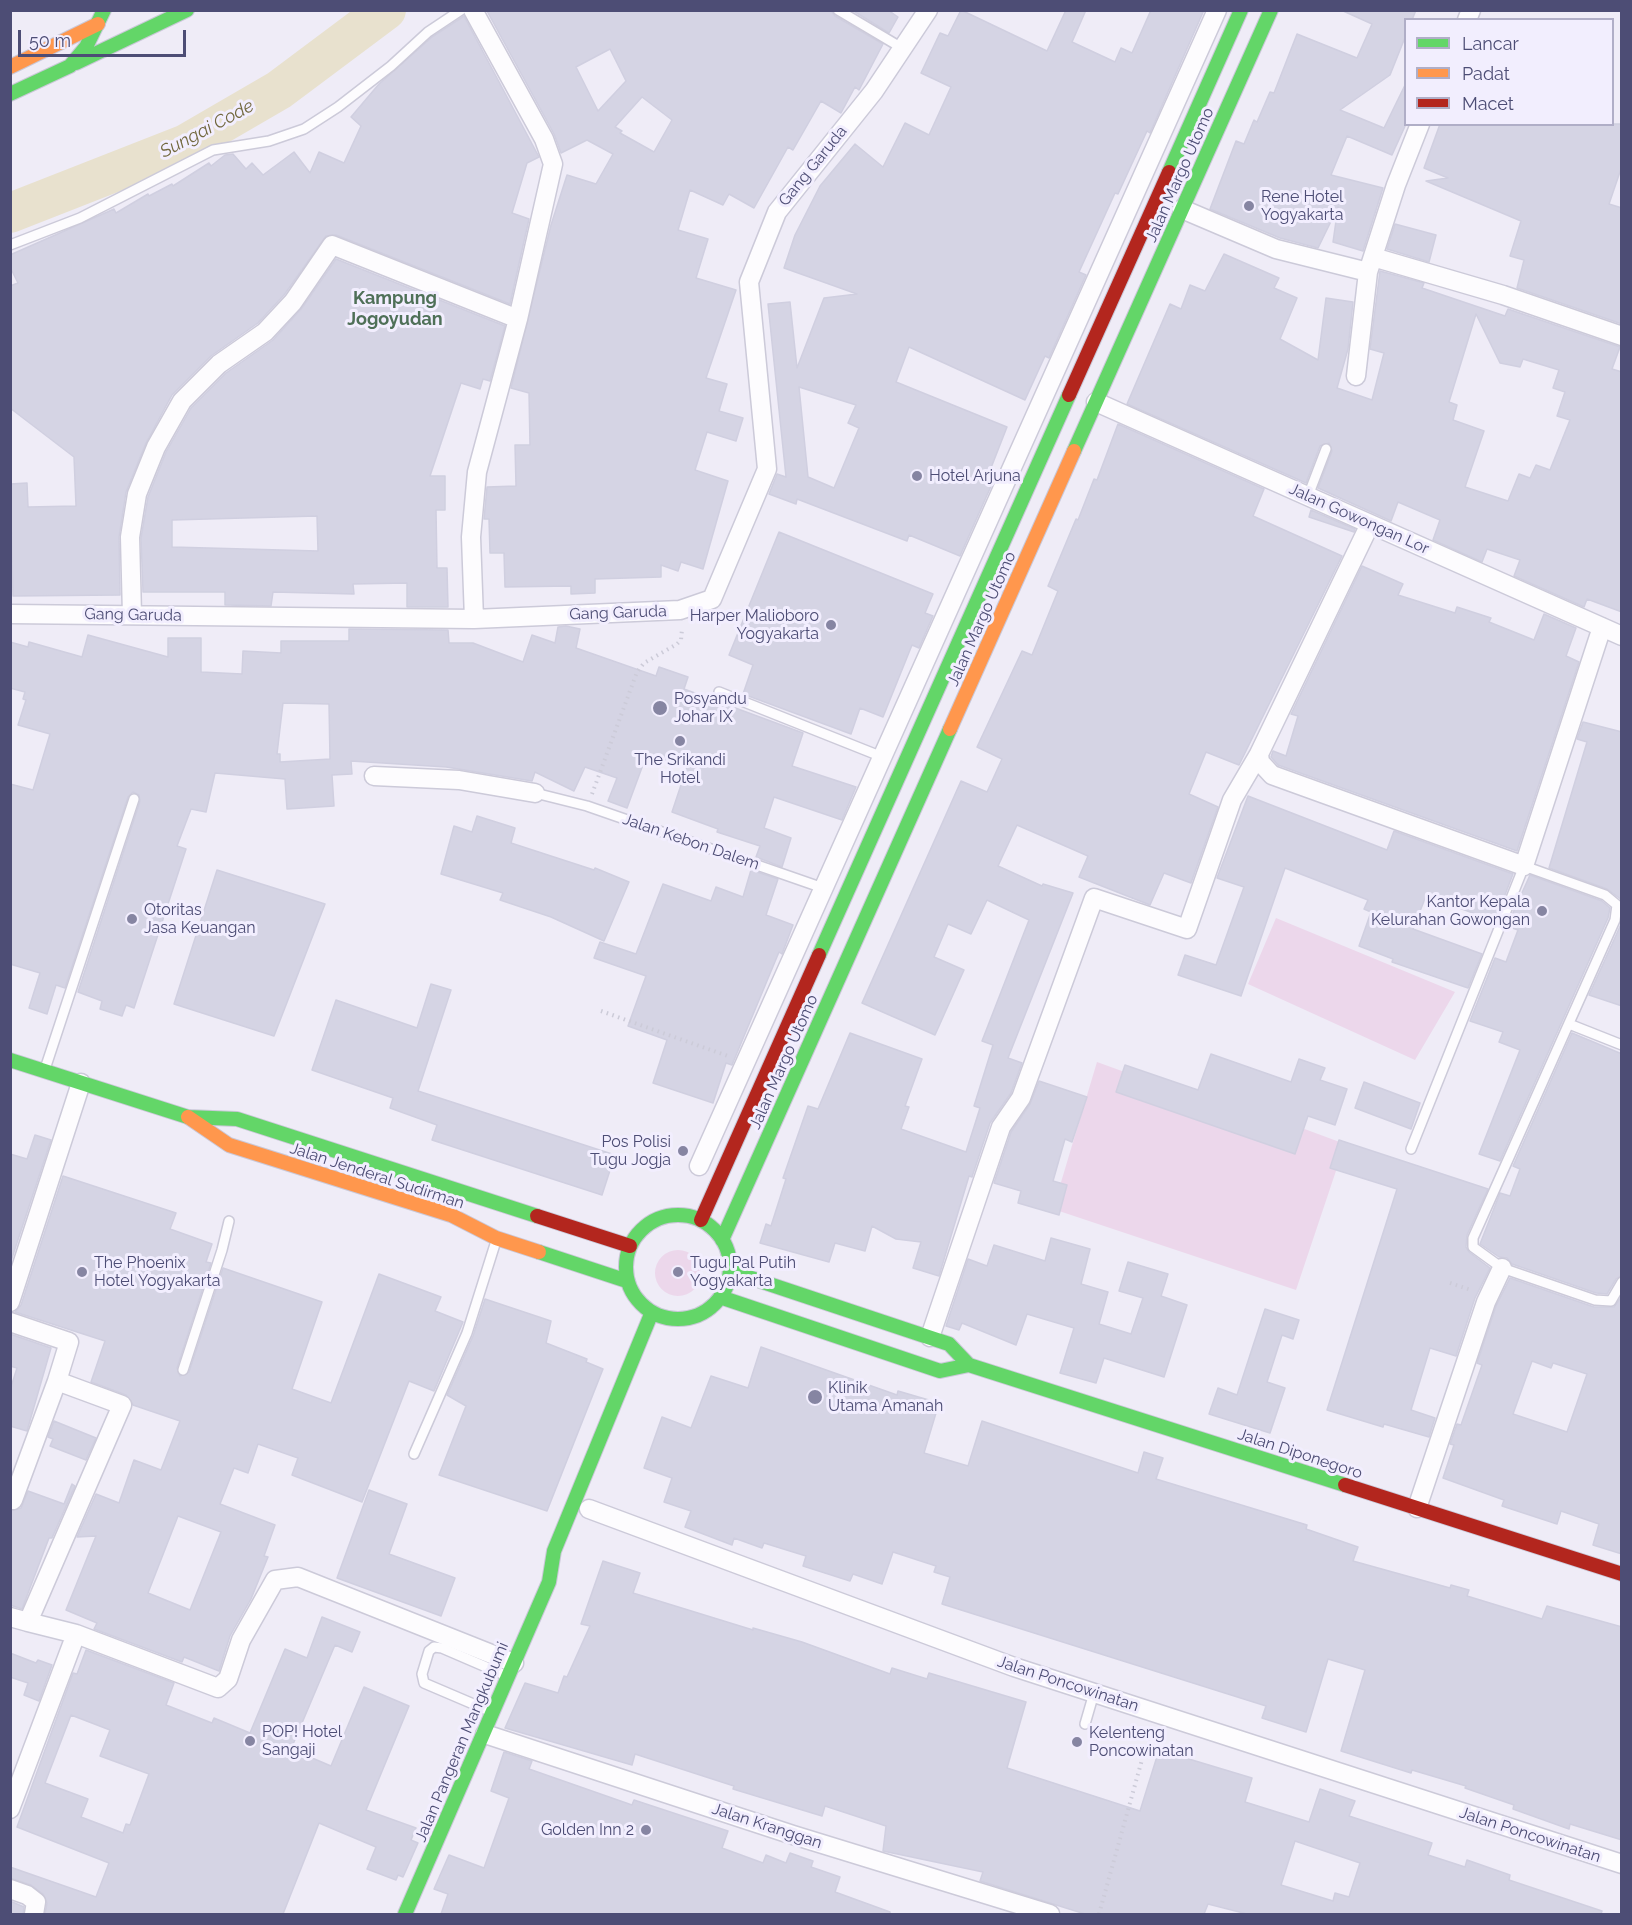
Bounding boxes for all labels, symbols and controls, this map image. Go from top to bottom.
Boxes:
scale bar [21,18,189,56]
legend [1404,18,1614,126]
text: 50 m [29,30,71,51]
text: Lancar [1462,33,1519,54]
text: Padat [1462,63,1510,84]
text: Macet [1462,93,1514,114]
water label: Sungai Code [156,95,258,163]
street label: Jalan Margo Utomo [1142,105,1218,245]
street label: Gang Garuda [775,122,851,210]
place label: Rene Hotel Yogyakarta [1261,187,1343,225]
marker: Rene Hotel Yogyakarta [1242,199,1256,213]
district label: Kampung Jogoyudan [347,288,443,330]
place label: Hotel Arjuna [929,466,1021,486]
marker: Hotel Arjuna [910,469,924,483]
street label: Jalan Gowongan Lor [1286,479,1432,559]
street label: Jalan Margo Utomo [944,549,1020,689]
street label: Gang Garuda [569,602,667,624]
street label: Gang Garuda [84,605,182,625]
place label: Harper Malioboro Yogyakarta [690,606,819,644]
marker: Harper Malioboro Yogyakarta [824,618,838,632]
place label: Posyandu Johar IX [674,689,747,727]
marker: Posyandu Johar IX [651,699,669,717]
marker: The Srikandi Hotel [673,734,687,748]
place label: The Srikandi Hotel [634,750,726,788]
street label: Jalan Kebon Dalem [620,810,762,874]
place label: Kantor Kepala Kelurahan Gowongan [1371,892,1530,930]
place label: Otoritas Jasa Keuangan [144,900,255,938]
marker: Kantor Kepala Kelurahan Gowongan [1535,904,1549,918]
marker: Otoritas Jasa Keuangan [125,912,139,926]
street label: Jalan Margo Utomo [746,992,822,1132]
place label: Pos Polisi Tugu Jogja [590,1132,671,1170]
street label: Jalan Jenderal Sudirman [287,1139,467,1213]
marker: Pos Polisi Tugu Jogja [676,1144,690,1158]
place label: The Phoenix Hotel Yogyakarta [94,1253,221,1291]
place label: Tugu Pal Putih Yogyakarta [690,1253,796,1291]
marker: The Phoenix Hotel Yogyakarta [75,1265,89,1279]
marker: Tugu Pal Putih Yogyakarta [671,1265,685,1279]
place label: Klinik Utama Amanah [828,1378,943,1416]
marker: Klinik Utama Amanah [806,1388,824,1406]
street label: Jalan Diponegoro [1235,1425,1365,1483]
street label: Jalan Pangeran Mangkubumi [411,1639,513,1845]
street label: Jalan Poncowinatan [995,1652,1141,1716]
place label: POP! Hotel Sangaji [262,1722,342,1760]
place label: Kelenteng Poncowinatan [1089,1723,1193,1761]
marker: POP! Hotel Sangaji [243,1734,257,1748]
marker: Kelenteng Poncowinatan [1070,1735,1084,1749]
street label: Jalan Kranggan [710,1799,824,1853]
street label: Jalan Poncowinatan [1457,1803,1603,1867]
place label: Golden Inn 2 [541,1820,634,1840]
marker: Golden Inn 2 [639,1823,653,1837]

